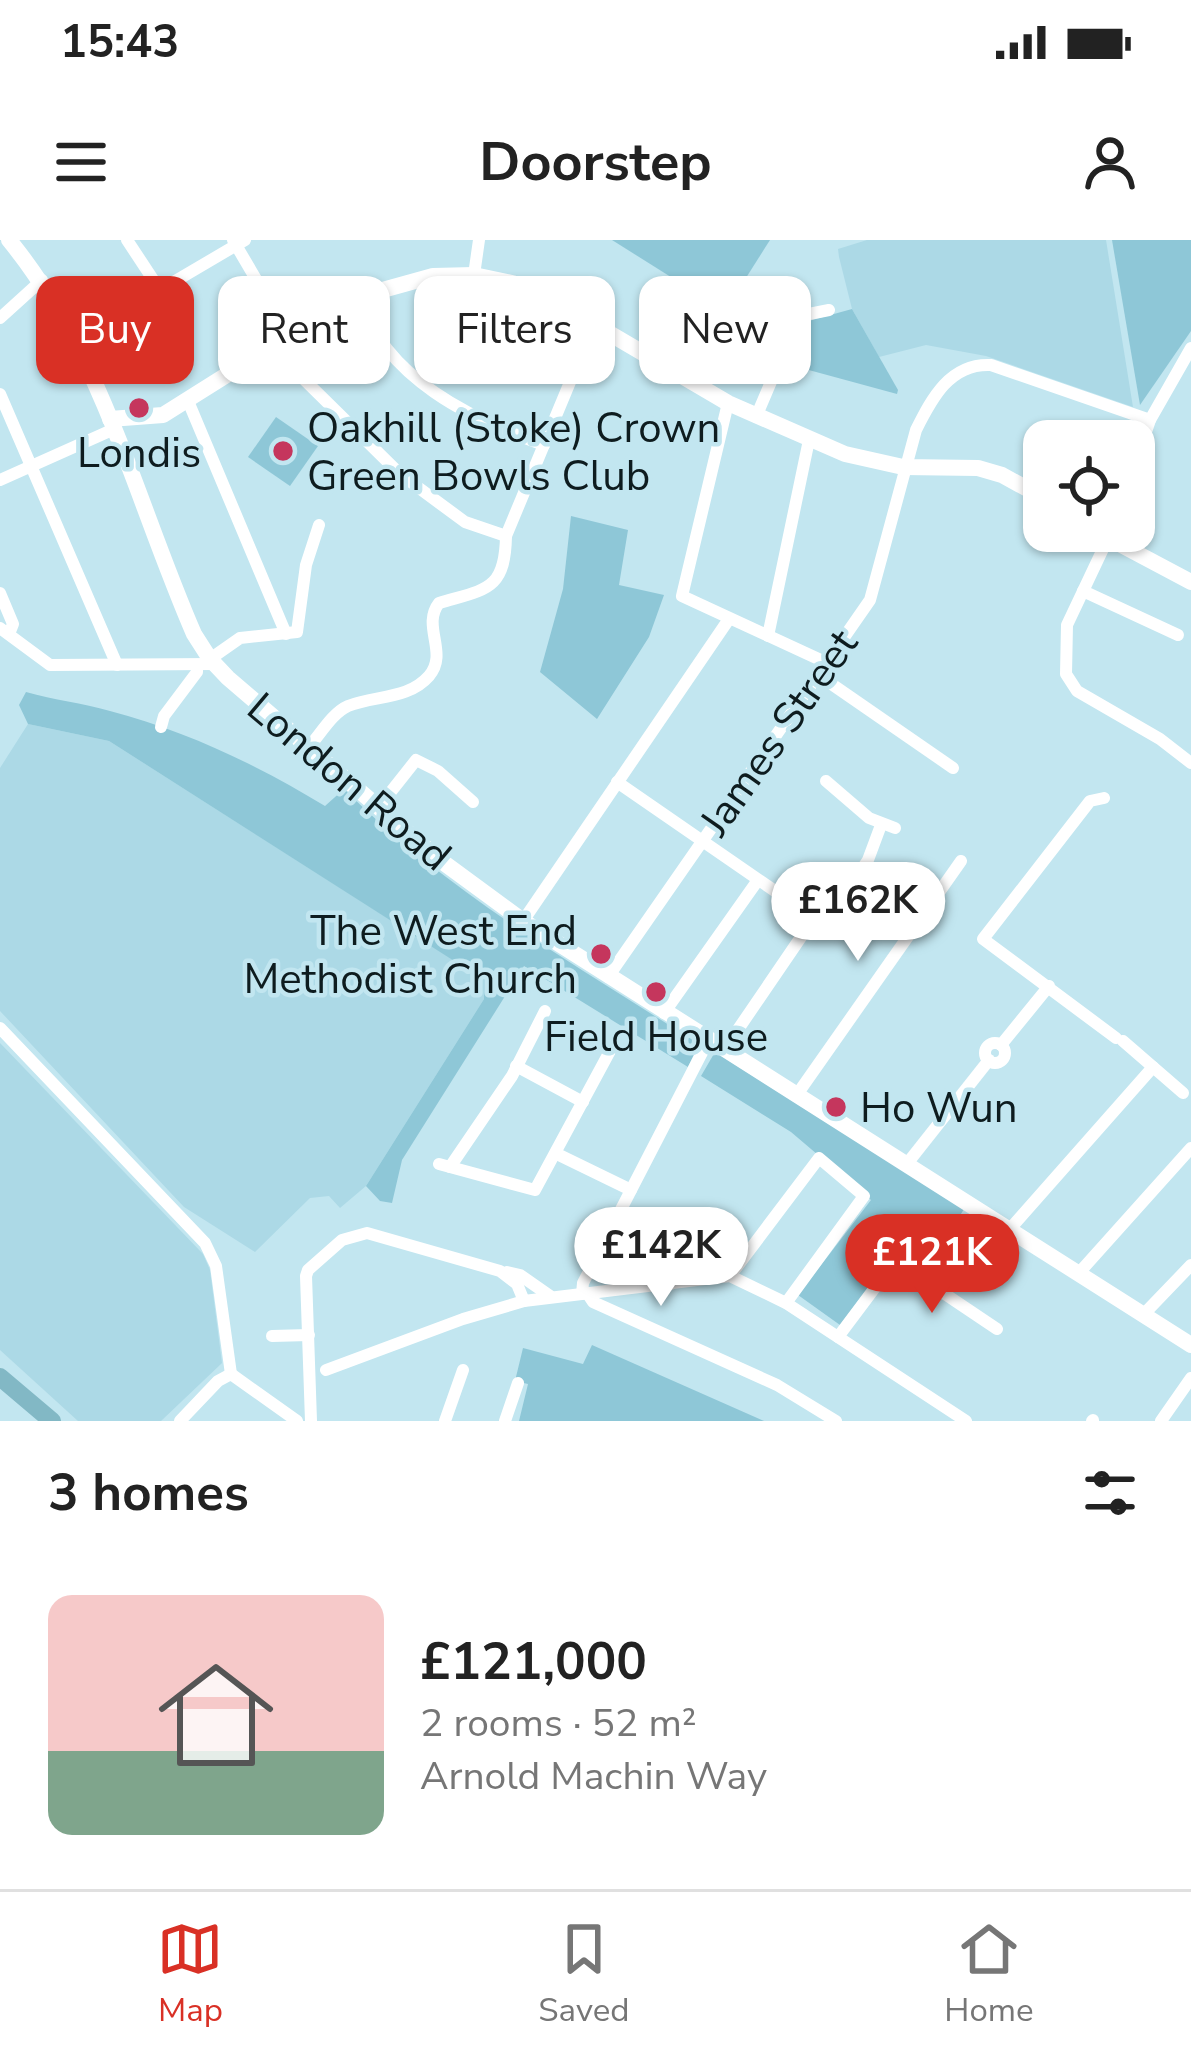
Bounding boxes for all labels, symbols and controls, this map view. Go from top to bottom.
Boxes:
text: 15:43 [60,12,179,73]
text: Doorstep [479,125,712,199]
icon: menu [48,129,114,195]
icon: person [1077,129,1143,195]
chip: Buy [36,276,194,384]
chip: Rent [218,276,390,384]
chip: Filters [414,276,615,384]
chip: New [639,276,811,384]
marker: Londis [126,395,152,421]
place label: Oakhill (Stoke) Crown Green Bowls Club [307,400,720,505]
map controls [1023,420,1155,552]
button: locate [1023,420,1155,552]
place label: Londis [77,425,201,482]
marker: Oakhill (Stoke) Crown Green Bowls Club [270,438,296,464]
street label: James Street [687,618,872,848]
street label: London Road [235,680,463,884]
pin: £162K [774,862,942,964]
text: £162K [798,874,918,927]
place label: The West End Methodist Church [243,903,577,1008]
marker: The West End Methodist Church [588,941,614,967]
marker: Field House [643,979,669,1005]
place label: Field House [544,1009,768,1066]
place label: Ho Wun [860,1080,1018,1137]
marker: Ho Wun [823,1094,849,1120]
pin: £142K [577,1207,745,1309]
pin: £121K [848,1214,1016,1316]
text: £142K [601,1219,721,1272]
text: £121K [872,1226,992,1279]
text: 3 homes [48,1458,249,1528]
icon: filters [1077,1460,1143,1526]
text: £121,000 [420,1627,647,1697]
icon: home [144,1643,288,1787]
text: 2 rooms · 52 m² [420,1697,697,1750]
text: Arnold Machin Way [420,1750,767,1803]
tab: Map [157,1916,223,2033]
tab: Saved [538,1916,629,2033]
tab: Home [944,1916,1034,2033]

